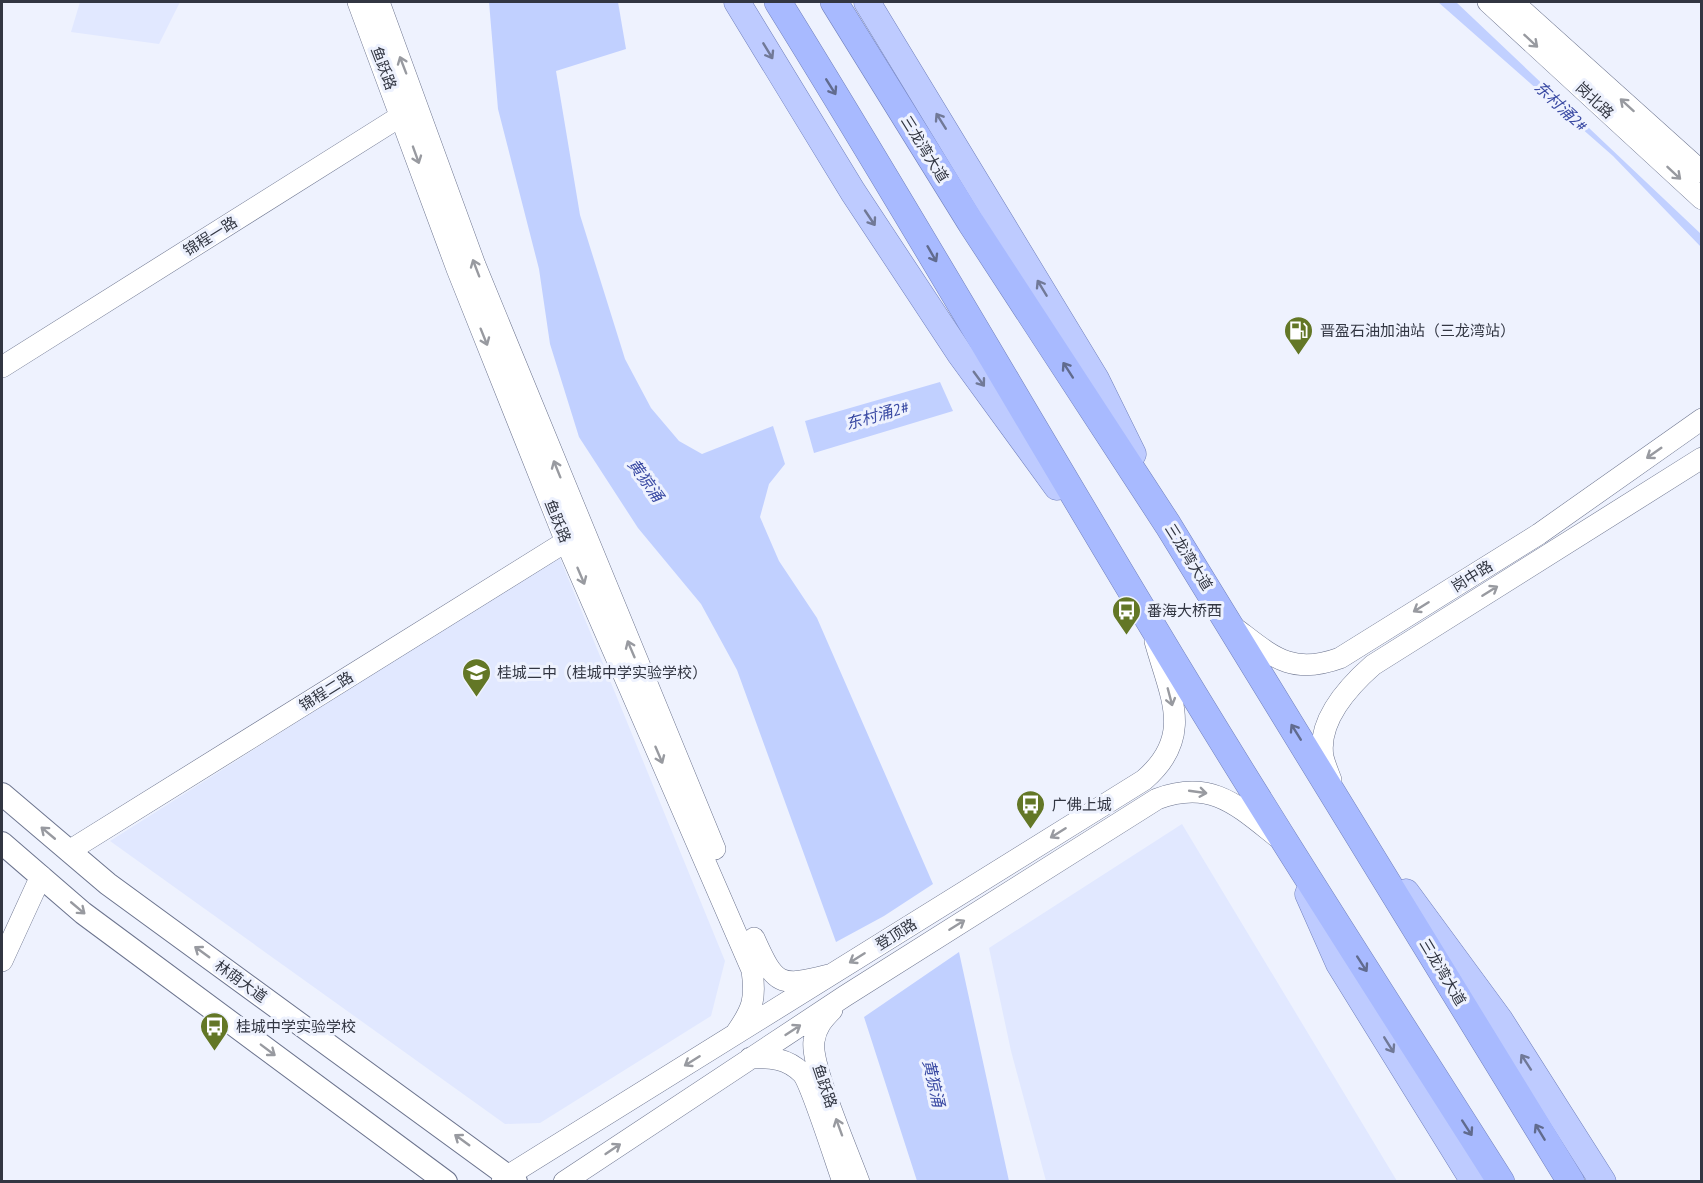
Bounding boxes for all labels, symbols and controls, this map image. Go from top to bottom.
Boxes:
one-way arrow [1523,34,1538,48]
one-way arrow [761,43,774,60]
street label: 鱼跃路 [367,44,401,92]
one-way arrow [396,56,407,75]
water label: 东村涌2# [1531,77,1592,136]
one-way arrow [825,78,837,95]
street label: 岗北路 [1572,78,1618,122]
one-way arrow [1620,98,1635,112]
street label: 三龙湾大道 [897,112,953,186]
one-way arrow [934,113,946,130]
one-way arrow [411,145,422,163]
one-way arrow [1667,166,1682,181]
one-way arrow [864,209,876,225]
street label: 锦程一路 [180,212,240,260]
one-way arrow [926,245,938,262]
one-way arrow [470,259,481,278]
one-way arrow [1035,280,1047,297]
fuel station icon: 晋盈石油加油站（三龙湾站） [1283,314,1315,356]
place label: 晋盈石油加油站（三龙湾站） [1320,321,1515,340]
one-way arrow [479,327,490,346]
one-way arrow [1061,362,1073,379]
one-way arrow [973,371,985,387]
water label: 东村涌2# [843,396,911,434]
one-way arrow [1646,447,1662,459]
water label: 黄猄涌 [624,455,669,507]
one-way arrow [551,460,562,478]
street label: 鱼跃路 [541,497,575,545]
street label: 三龙湾大道 [1161,520,1217,594]
street label: 岗中路 [1448,556,1496,596]
one-way arrow [576,567,587,585]
one-way arrow [1481,585,1498,597]
bus stop icon: 番海大桥西 [1110,594,1142,636]
place label: 番海大桥西 [1147,601,1222,620]
one-way arrow [1413,602,1430,614]
one-way arrow [625,640,636,659]
school or university icon: 桂城二中（桂城中学实验学校） [460,656,492,698]
place label: 桂城二中（桂城中学实验学校） [497,663,707,682]
street label: 锦程二路 [296,667,356,715]
one-way arrow [1165,687,1177,706]
one-way arrow [1290,724,1302,741]
one-way arrow [653,746,665,764]
one-way arrow [1188,787,1208,798]
bus stop icon: 广佛上城 [1015,788,1047,830]
place label: 广佛上城 [1052,795,1112,814]
one-way arrow [41,826,56,840]
one-way arrow [1050,826,1067,839]
one-way arrow [70,901,85,915]
street label: 登顶路 [872,914,920,954]
one-way arrow [948,919,965,931]
street label: 三龙湾大道 [1416,935,1470,1009]
one-way arrow [194,946,210,958]
one-way arrow [849,952,866,964]
one-way arrow [1357,955,1369,972]
street label: 林荫大道 [211,956,271,1006]
bus stop icon: 桂城中学实验学校 [199,1010,231,1052]
place label: 桂城中学实验学校 [236,1017,356,1036]
one-way arrow [784,1024,801,1036]
one-way arrow [1384,1036,1396,1053]
one-way arrow [259,1043,275,1056]
one-way arrow [1520,1053,1533,1070]
one-way arrow [683,1054,700,1067]
water label: 黄猄涌 [919,1057,950,1111]
street label: 鱼跃路 [809,1062,841,1110]
one-way arrow [833,1118,844,1136]
one-way arrow [1462,1119,1474,1136]
one-way arrow [1534,1124,1546,1141]
one-way arrow [454,1134,470,1147]
one-way arrow [604,1143,620,1155]

